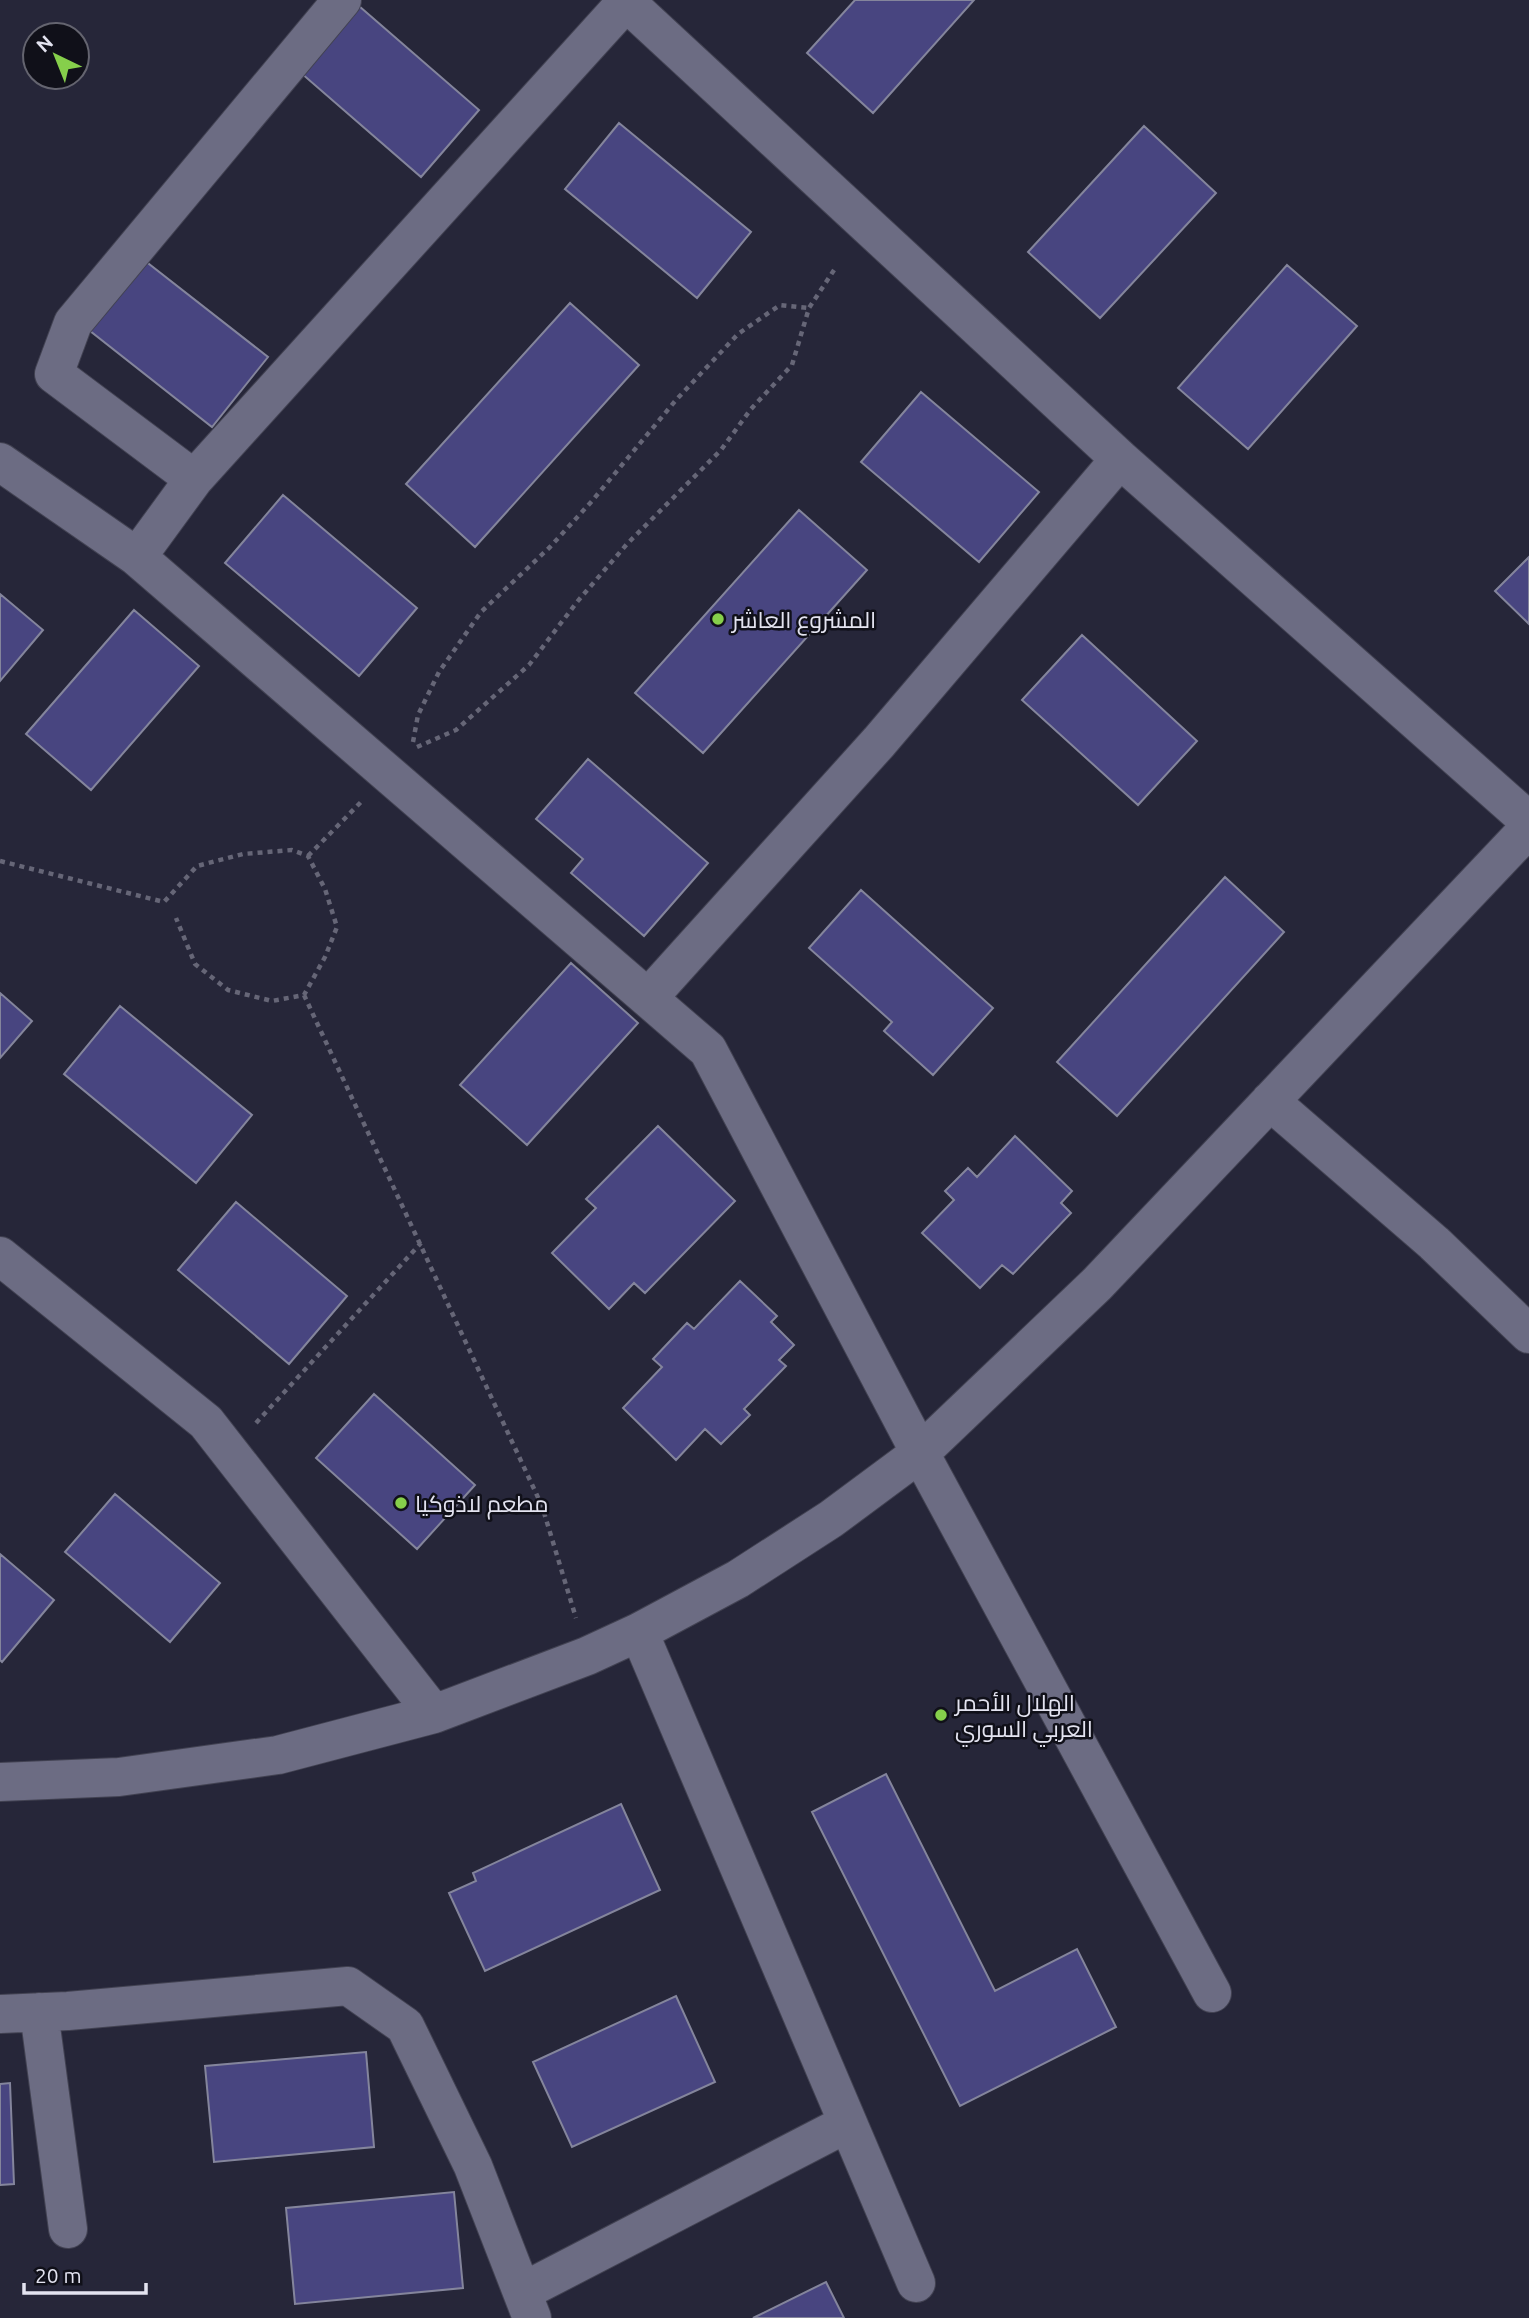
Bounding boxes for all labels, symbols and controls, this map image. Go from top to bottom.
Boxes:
north arrow [21,21,91,91]
text: N [32,31,57,56]
place label: المشروع العاشر [730,607,876,636]
marker: المشروع العاشر [710,611,726,627]
place label: مطعم لاذوكيا [415,1491,548,1520]
marker: مطعم لاذوكيا [393,1495,409,1511]
place label: الهلال الأحمر العربي السوري [953,1690,1093,1747]
marker: الهلال الأحمر العربي السوري [933,1707,949,1723]
scale bar [24,2252,147,2296]
text: 20 m [35,2263,82,2287]

